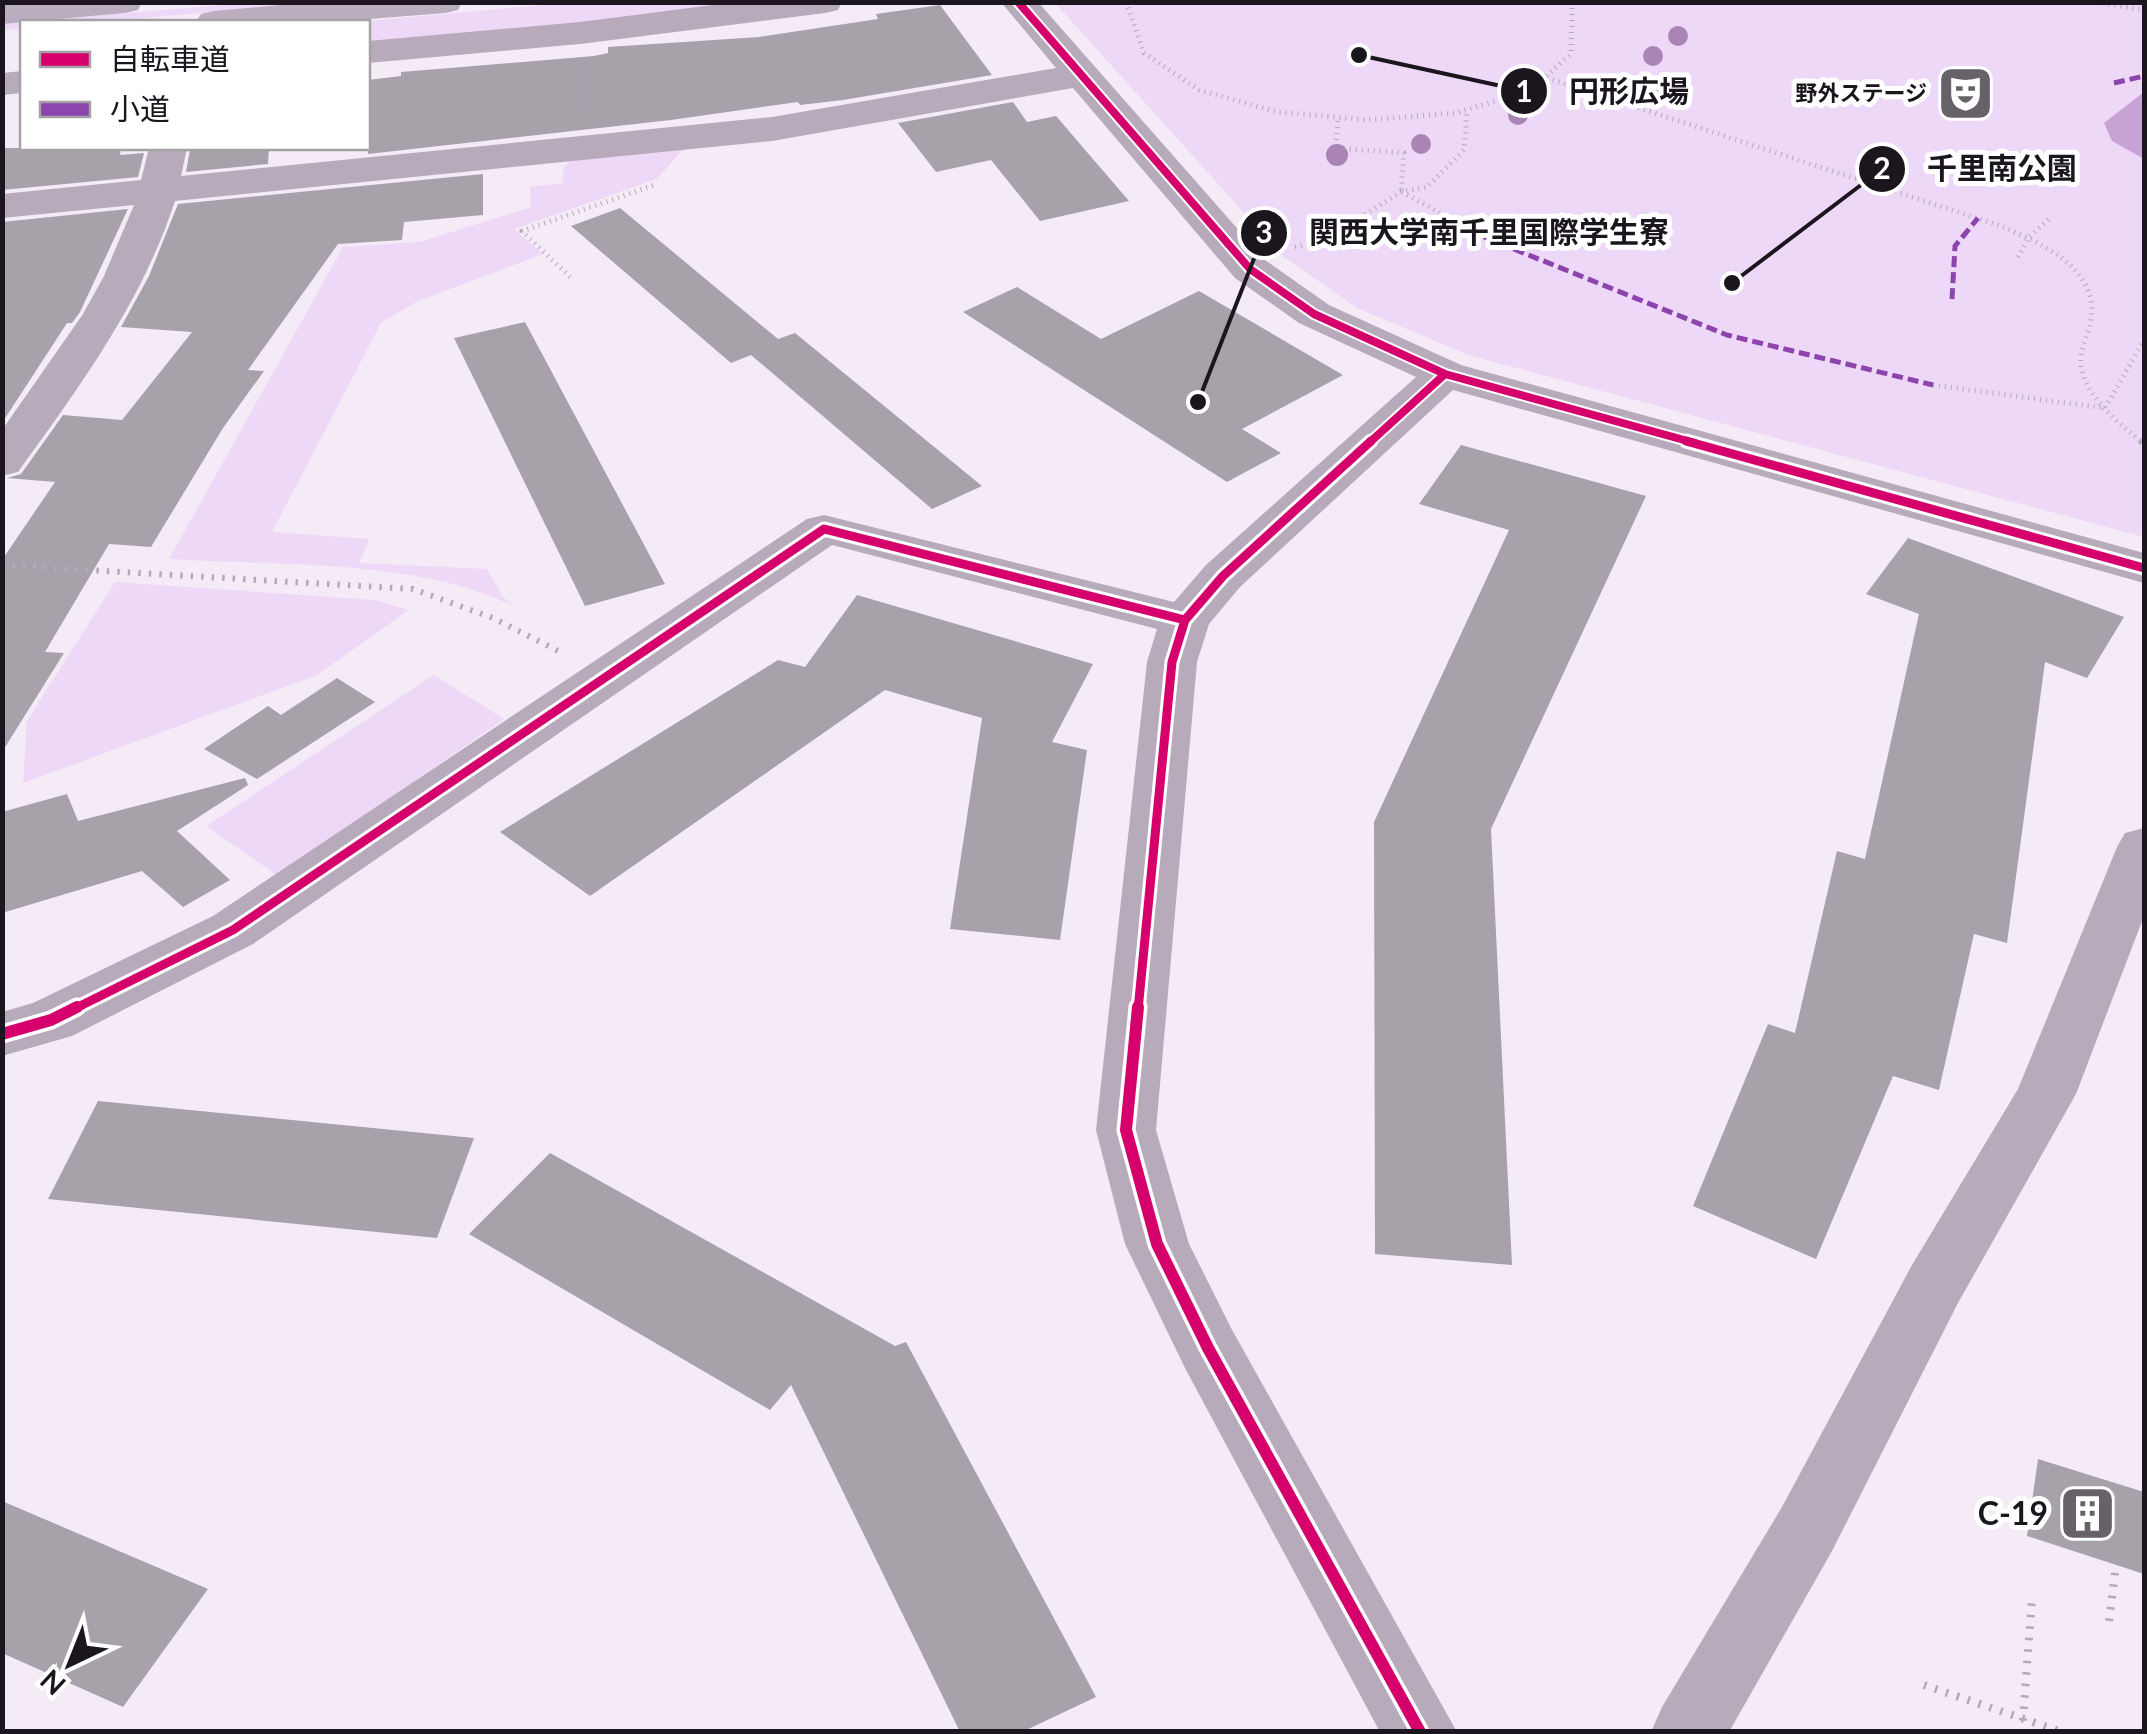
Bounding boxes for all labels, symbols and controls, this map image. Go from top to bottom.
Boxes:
legend [20,20,370,150]
text: 自転車道 [110,40,230,76]
callout: 円形広場 [1499,61,1709,121]
theatre icon: 野外ステージ [1936,63,1996,123]
text: 1 [1515,72,1533,108]
text: 円形広場 [1569,72,1689,108]
place label: 野外ステージ [1795,79,1927,106]
text: 小道 [110,90,170,126]
callout: 千里南公園 [1857,139,2097,199]
text: 2 [1873,149,1891,185]
text: 千里南公園 [1927,149,2077,185]
callout: 関西大学南千里国際学生寮 [1239,203,1689,263]
text: 3 [1255,213,1273,249]
text: 関西大学南千里国際学生寮 [1309,213,1669,249]
building icon: C-19 [2057,1484,2117,1544]
place label: C-19 [1978,1493,2048,1532]
north arrow [20,1614,120,1714]
text: N [33,1663,72,1703]

